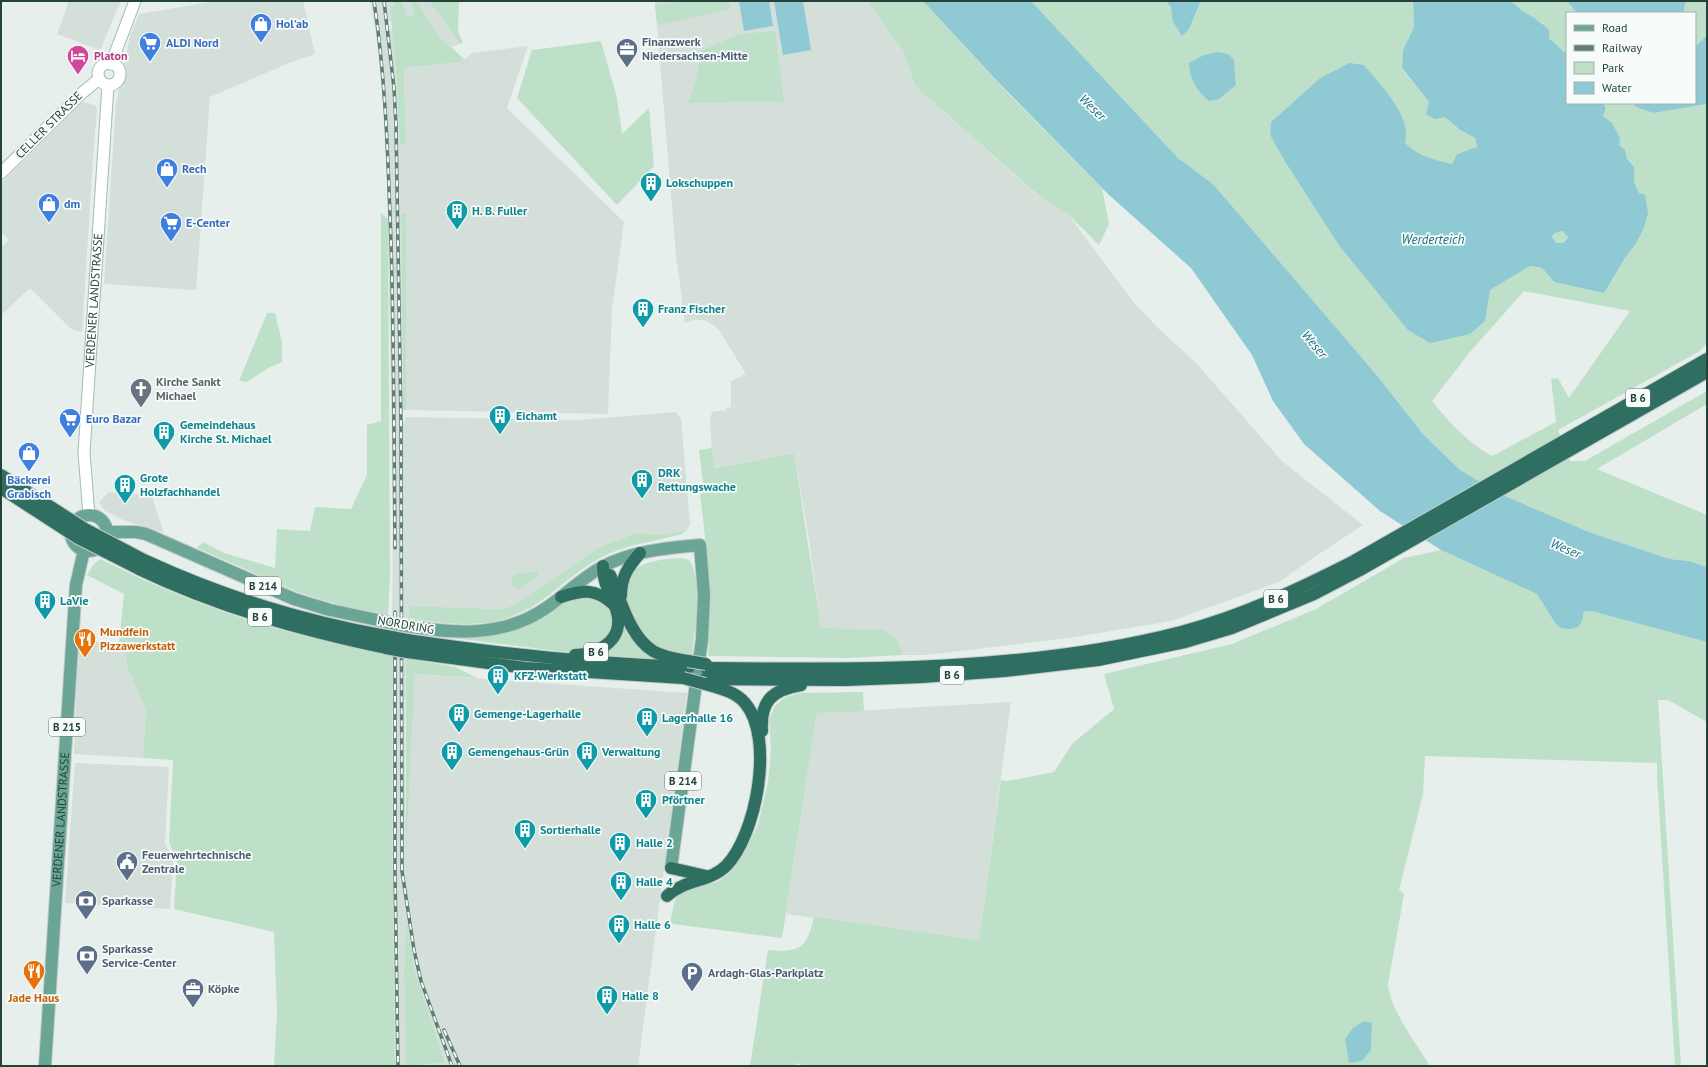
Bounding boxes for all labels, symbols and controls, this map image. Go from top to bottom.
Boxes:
shop icon: Hol'ab [248,11,274,44]
legend [1566,12,1696,104]
place label: Hol'ab [276,16,309,31]
text: Road [1602,20,1627,35]
supermarket icon: ALDI Nord [137,30,163,63]
place label: Finanzwerk Niedersachsen-Mitte [642,34,748,63]
place label: ALDI Nord [166,35,219,50]
office icon: Finanzwerk Niedersachsen-Mitte [614,36,640,69]
text: Railway [1602,40,1642,55]
hotel icon: Platon [65,43,91,76]
place label: Platon [94,48,127,63]
text: Park [1602,60,1624,75]
text: Water [1602,80,1632,95]
street label: CELLER STRASSE [12,88,85,161]
water label: Weser [1075,90,1110,125]
shop icon: Rech [154,156,180,189]
place label: Rech [182,161,206,176]
building icon: Lokschuppen [638,170,664,203]
place label: Lokschuppen [666,175,733,190]
shop icon: dm [36,191,62,224]
place label: dm [64,196,80,211]
building icon: H. B. Fuller [444,198,470,231]
place label: H. B. Fuller [472,203,528,218]
supermarket icon: E-Center [158,210,184,243]
place label: E-Center [186,215,231,230]
water label: Werderteich [1402,231,1465,248]
street label: VERDENER LANDSTRASSE [82,233,105,369]
building icon: Franz Fischer [630,296,656,329]
place label: Franz Fischer [658,301,726,316]
water label: Weser [1298,327,1332,362]
place label: Kirche Sankt Michael [156,374,221,403]
church icon: Kirche Sankt Michael [128,376,154,409]
road number: B 6 [1626,389,1650,407]
building icon: Eichamt [487,403,513,436]
supermarket icon: Euro Bazar [57,406,83,439]
place label: Eichamt [516,408,558,423]
place label: Euro Bazar [86,411,142,426]
place label: Gemeindehaus Kirche St. Michael [180,417,272,446]
building icon: Gemeindehaus Kirche St. Michael [151,419,177,452]
shop icon: Bäckerei Grabisch [16,440,42,473]
place label: DRK Rettungswache [658,465,736,494]
building icon: DRK Rettungswache [629,467,655,500]
place label: Grote Holzfachhandel [140,470,220,499]
place label: Bäckerei Grabisch [7,472,51,501]
building icon: Grote Holzfachhandel [112,472,138,505]
water label: Weser [1548,535,1584,563]
road number: B 214 [245,577,281,595]
building icon: LaVie [32,588,58,621]
road number: B 6 [1264,590,1288,608]
place label: LaVie [60,593,89,608]
road number: B 6 [248,608,272,626]
street label: NORDRING [377,612,436,637]
place label: Mundfein Pizzawerkstatt [100,624,176,653]
restaurant icon: Mundfein Pizzawerkstatt [72,626,98,659]
road number: B 6 [584,643,608,661]
building icon: KFZ-Werkstatt [485,663,511,696]
road number: B 6 [940,666,964,684]
place label: KFZ-Werkstatt [514,668,588,683]
building icon: Gemenge-Lagerhalle [446,701,472,734]
building icon: Lagerhalle 16 [634,705,660,738]
place label: Gemenge-Lagerhalle [474,706,581,721]
place label: Lagerhalle 16 [662,710,733,725]
road number: B 215 [49,718,85,736]
building icon: Gemengehaus-Grün [439,739,465,772]
building icon: Verwaltung [574,739,600,772]
place label: Gemengehaus-Grün [468,744,569,759]
place label: Verwaltung [601,744,660,759]
street label: VERDENER LANDSTRASSE [48,752,72,888]
road number: B 214 [665,772,701,790]
building icon: Pförtner [633,787,659,820]
place label: Pförtner [662,792,705,807]
building icon: Sortierhalle [512,817,538,850]
place label: Sortierhalle [540,822,601,837]
building icon: Halle 2 [607,830,633,863]
place label: Halle 2 [636,835,673,850]
place label: Feuerwehrtechnische Zentrale [142,847,251,876]
public building icon: Feuerwehrtechnische Zentrale [114,849,140,882]
building icon: Halle 4 [608,869,634,902]
place label: Halle 4 [636,874,673,889]
bank icon: Sparkasse [73,888,99,921]
place label: Sparkasse [102,893,153,908]
building icon: Halle 6 [606,912,632,945]
place label: Halle 6 [634,917,671,932]
place label: Sparkasse Service-Center [102,941,177,970]
bank icon: Sparkasse Service-Center [74,943,100,976]
restaurant icon: Jade Haus [21,958,47,991]
parking icon: Ardagh-Glas-Parkplatz [679,960,705,993]
place label: Ardagh-Glas-Parkplatz [708,965,824,980]
office icon: Köpke [180,976,206,1009]
place label: Köpke [208,981,240,996]
building icon: Halle 8 [594,983,620,1016]
place label: Halle 8 [622,988,659,1003]
place label: Jade Haus [8,990,59,1005]

